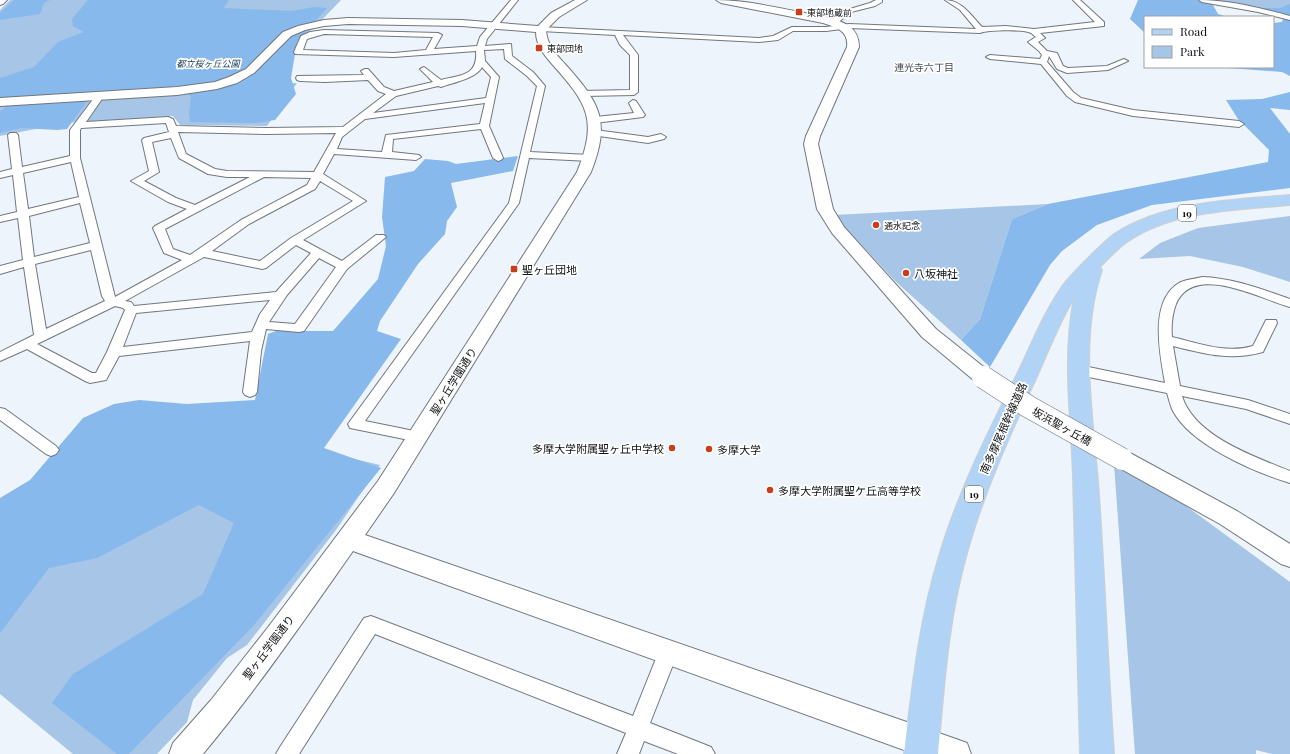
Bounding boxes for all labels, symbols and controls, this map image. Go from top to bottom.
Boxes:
place label: 東部地蔵前 [807,6,852,18]
marker: 東部地蔵前 [794,7,804,17]
legend [1144,16,1274,68]
text: Road [1180,23,1207,39]
place label: 東部団地 [547,42,583,54]
marker: 東部団地 [534,43,544,53]
text: Park [1180,43,1205,59]
park label: 都立桜ヶ丘公園 [176,57,241,69]
district label: 連光寺六丁目 [894,60,954,74]
road number: 19 [1178,205,1196,221]
place label: 通水記念 [884,219,920,231]
marker: 通水記念 [871,220,881,230]
place label: 聖ヶ丘団地 [522,262,577,277]
marker: 聖ヶ丘団地 [509,264,519,274]
place label: 八坂神社 [914,266,958,281]
marker: 八坂神社 [901,268,911,278]
street label: 聖ヶ丘学園通り [426,344,480,418]
street label: 南多摩尾根幹線道路 [976,380,1030,476]
street label: 坂浜聖ヶ丘橋 [1030,403,1094,449]
place label: 多摩大学附属聖ヶ丘中学校 [532,441,664,456]
place label: 多摩大学 [717,442,761,457]
marker: 多摩大学附属聖ヶ丘中学校 [667,443,677,453]
marker: 多摩大学 [704,444,714,454]
place label: 多摩大学附属聖ケ丘高等学校 [778,483,921,498]
marker: 多摩大学附属聖ケ丘高等学校 [765,485,775,495]
road number: 19 [965,486,983,502]
street label: 聖ヶ丘学園通り [239,612,297,682]

